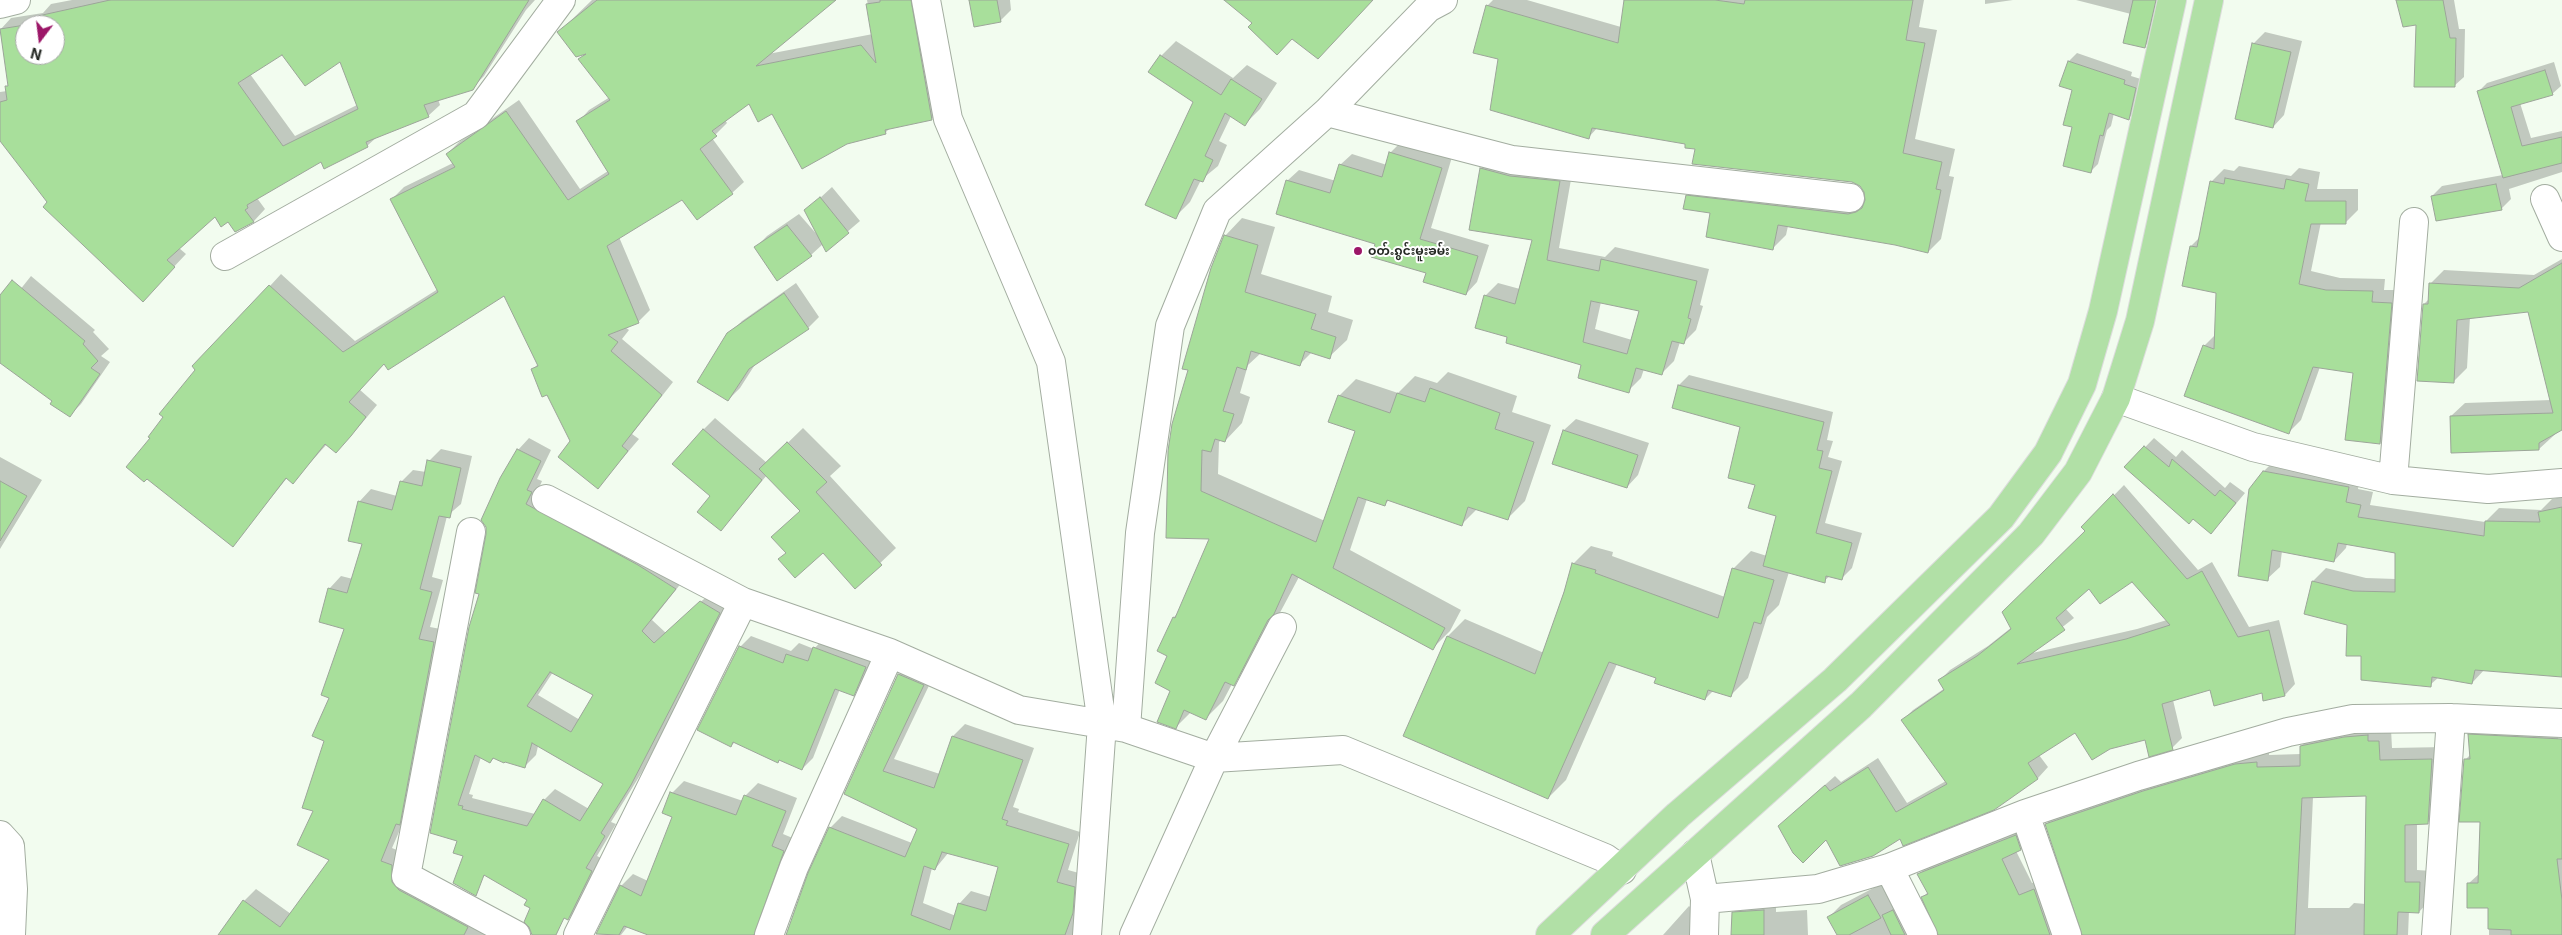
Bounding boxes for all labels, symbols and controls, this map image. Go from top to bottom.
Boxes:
north arrow [15,15,65,65]
text: N [29,44,44,64]
place label: ဝတ်ႉၵွင်းမူးၶမ်း [1368,244,1450,258]
marker: ဝတ်ႉၵွင်းမူးၶမ်း [1352,245,1364,257]

